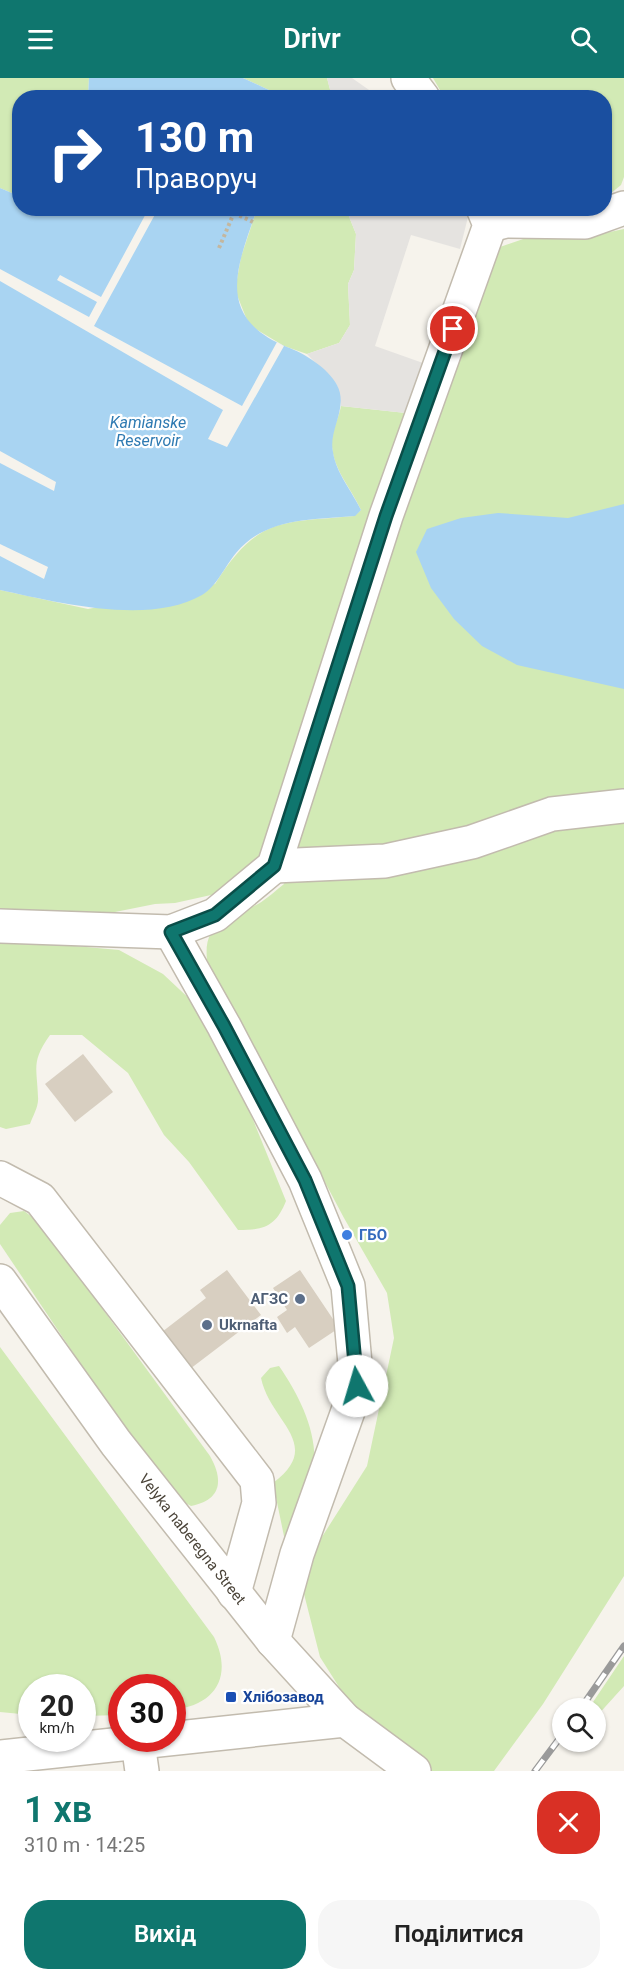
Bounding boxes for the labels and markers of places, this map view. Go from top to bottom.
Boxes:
pin [427,303,478,354]
place label: ГБО [359,1226,387,1244]
marker: ГБО [340,1228,354,1242]
place label: АГЗС [250,1290,288,1308]
marker: АГЗС [293,1292,307,1306]
place label: Ukrnafta [219,1316,277,1334]
marker: Ukrnafta [200,1318,214,1332]
place label: Хлібозавод [243,1688,324,1706]
marker: Хлібозавод [224,1690,238,1704]

